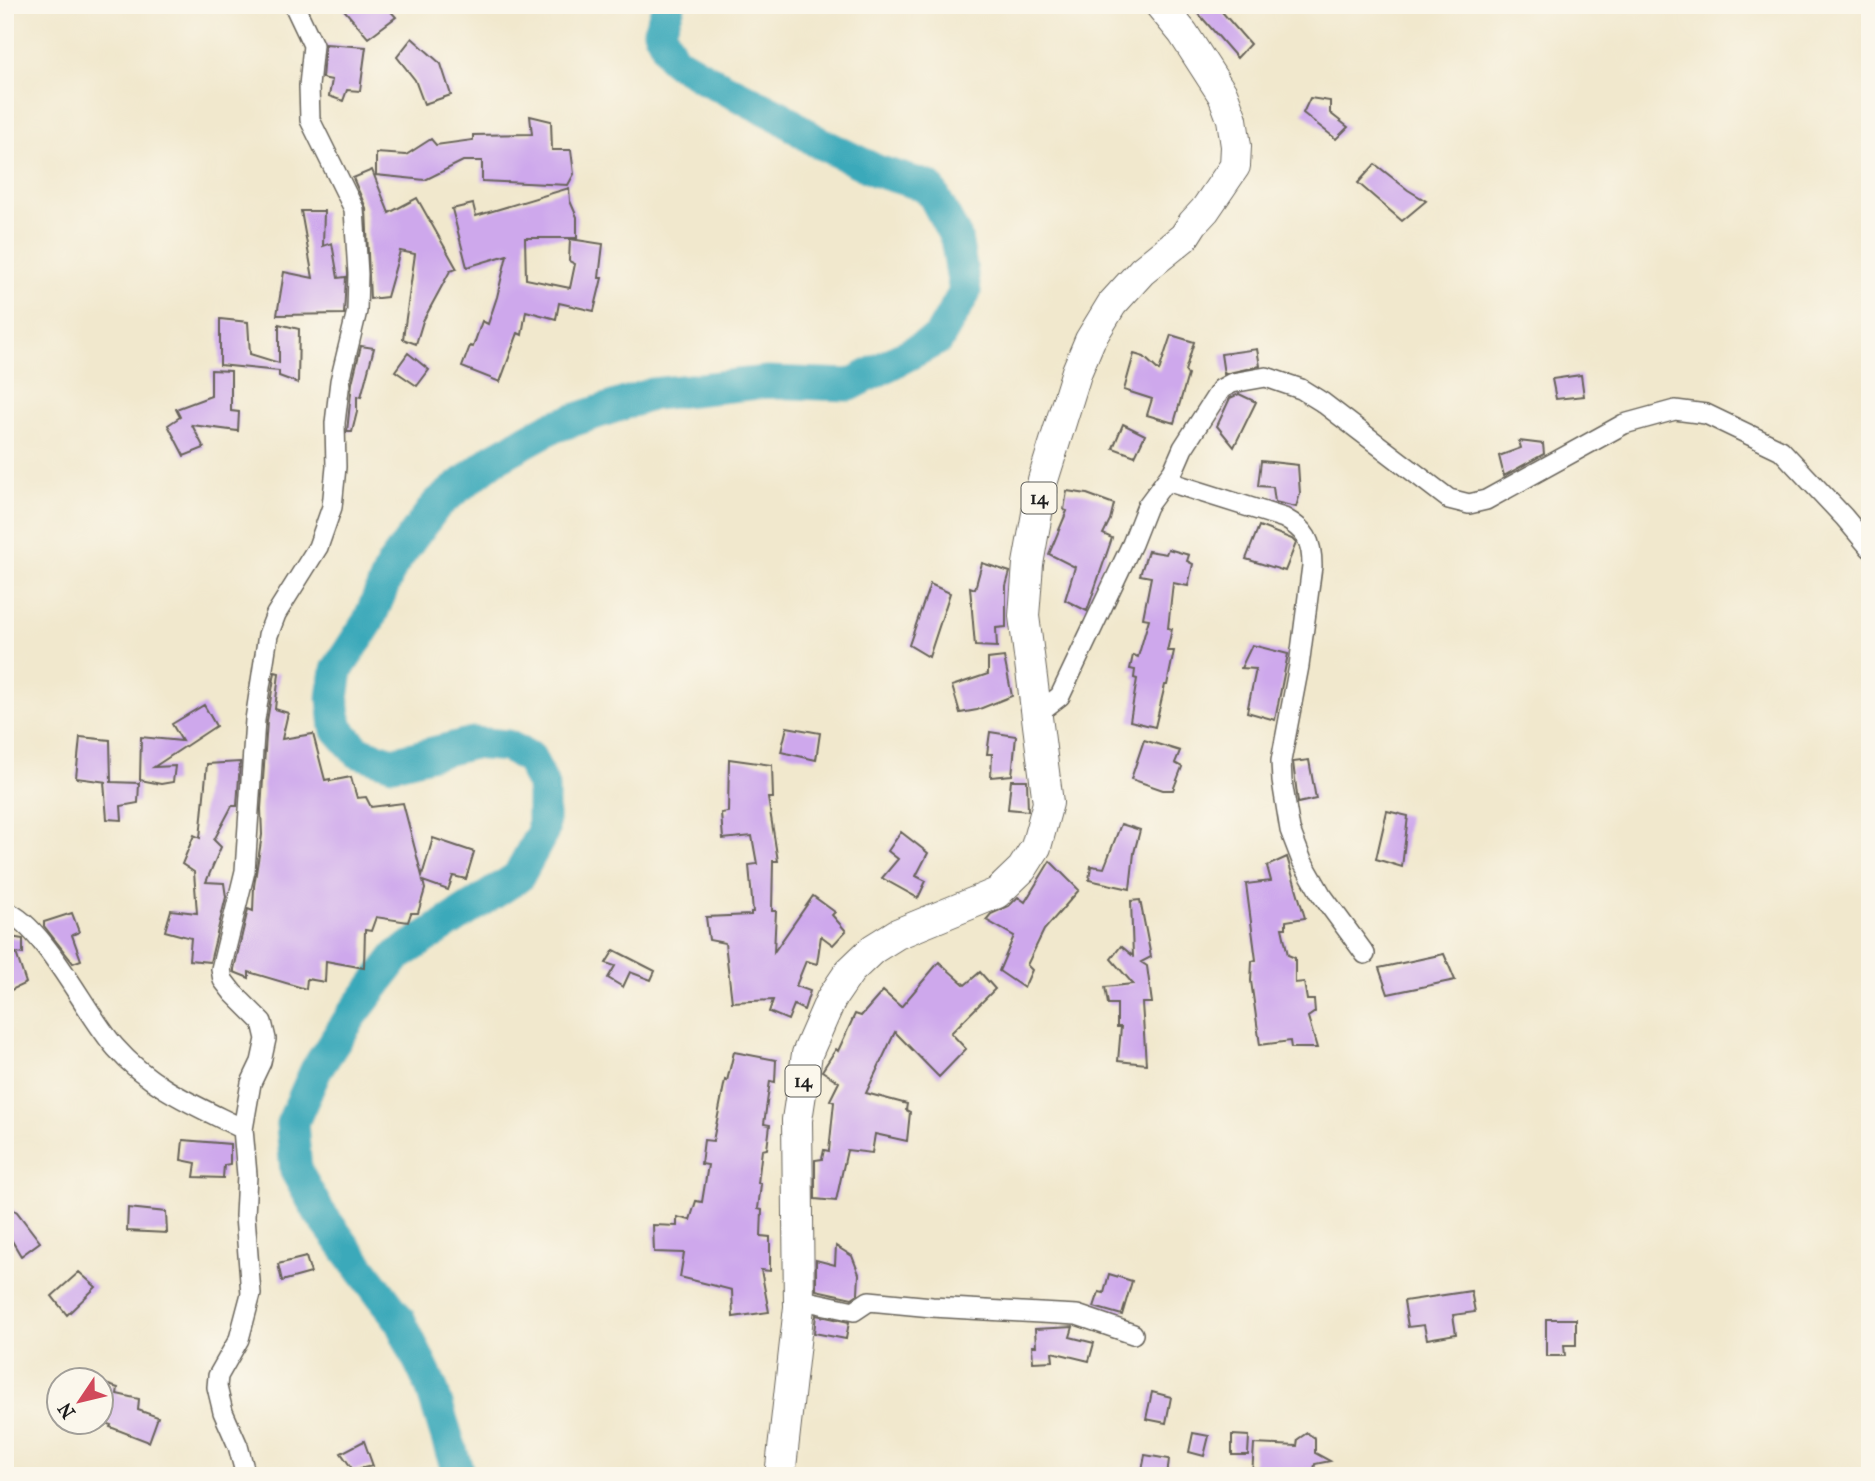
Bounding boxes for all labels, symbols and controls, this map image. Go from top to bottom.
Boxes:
road number: 14 [1021,482,1056,513]
road number: 14 [786,1065,820,1096]
north arrow [46,1366,116,1436]
text: N [53,1397,80,1422]

